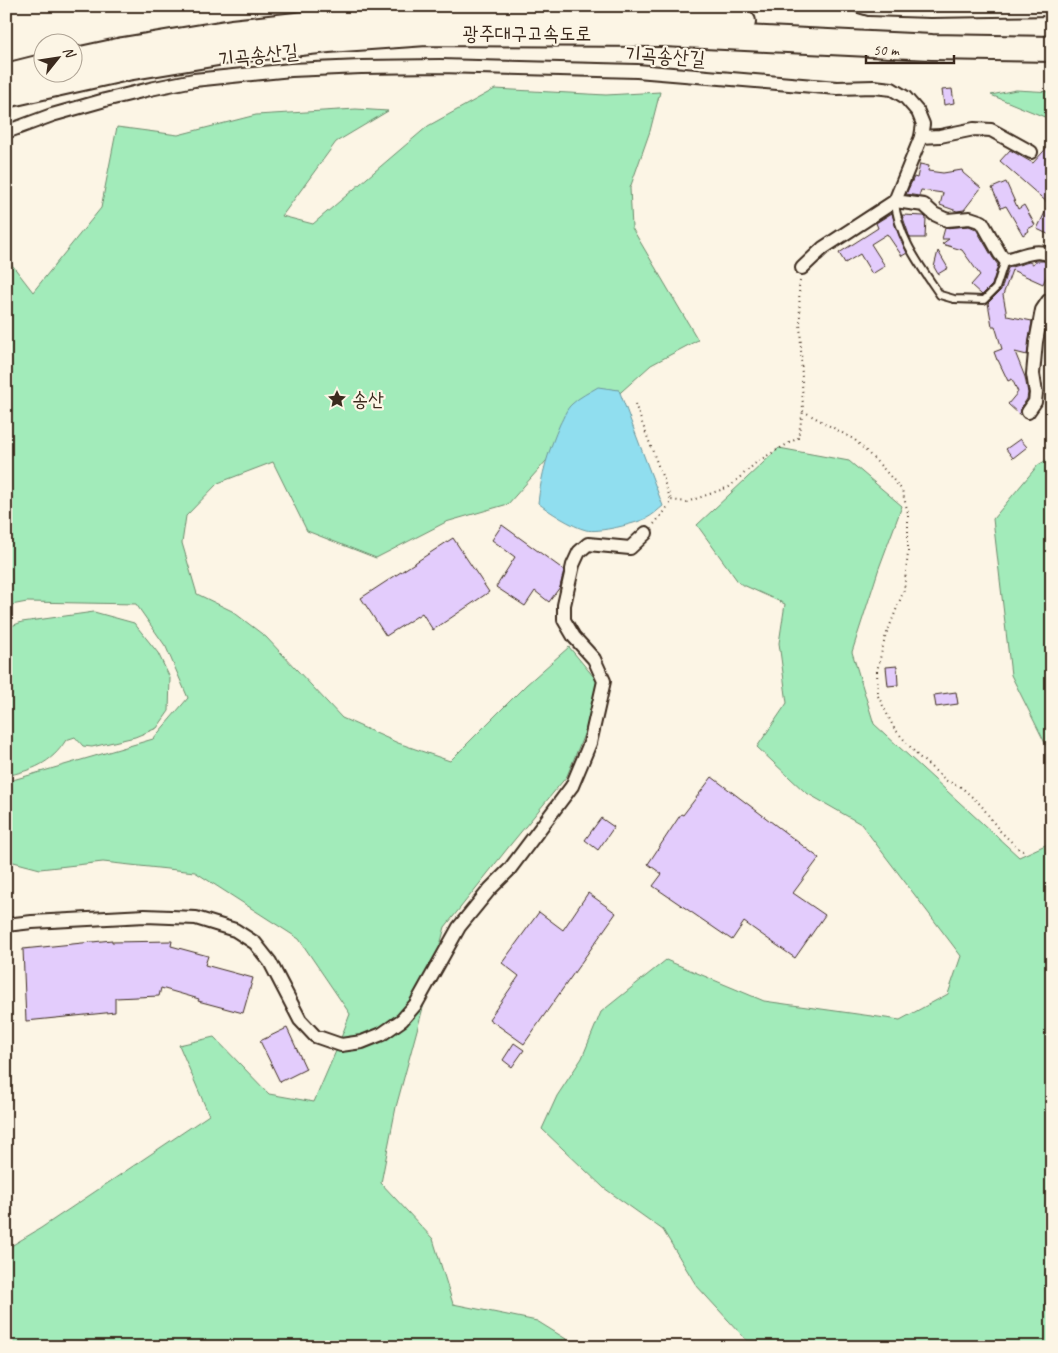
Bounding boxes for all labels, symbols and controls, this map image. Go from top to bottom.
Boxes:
street label: 광주대구고속도로 [463,21,591,46]
north arrow [32,32,82,82]
scale bar [866,32,953,64]
street label: 기곡송산길 [217,38,299,72]
street label: 기곡송산길 [624,41,706,71]
text: 50 m [873,41,900,60]
text: N [59,44,80,62]
place label: 송산 [352,387,384,412]
place icon: 송산 [326,388,348,410]

